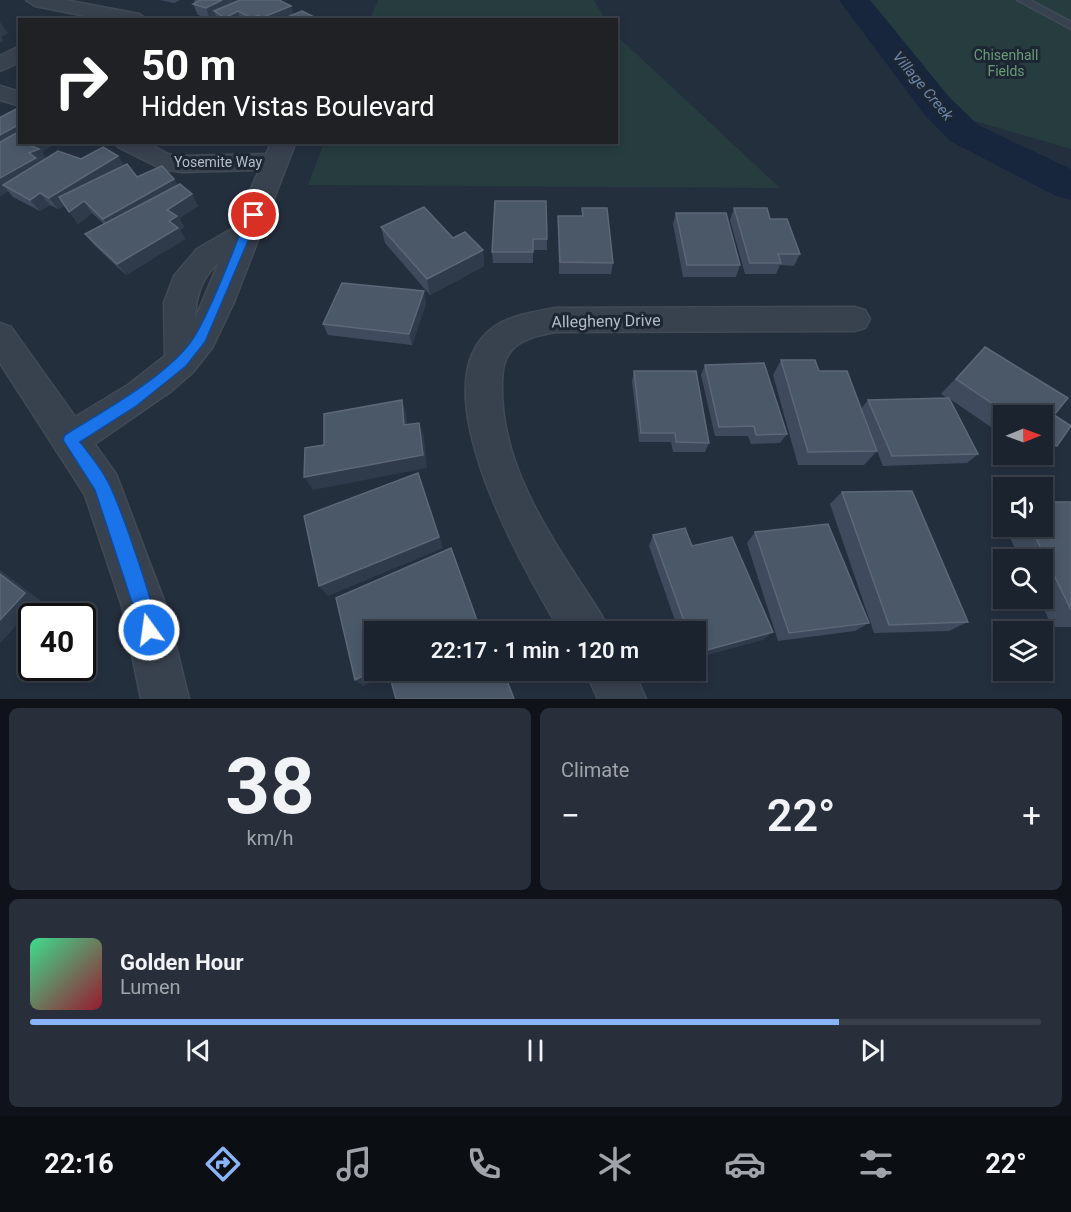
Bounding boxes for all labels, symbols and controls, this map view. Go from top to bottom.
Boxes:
text: 50 m [141,41,236,90]
icon: right [42,42,120,120]
park label: Chisenhall Fields [974,47,1038,79]
water label: Village Creek [889,48,957,125]
text: Hidden Vistas Boulevard [141,91,435,123]
street label: Yosemite Way [174,154,262,170]
pin [228,189,279,240]
icon: arrive [237,198,270,231]
street label: Allegheny Drive [551,311,661,331]
north arrow [993,405,1053,465]
map controls [993,405,1053,681]
button: sound [993,477,1053,537]
button: search [993,549,1053,609]
position arrow [117,598,181,662]
speed limit sign: 40 [18,603,96,681]
button: layers [993,621,1053,681]
text: 22:17 · 1 min · 120 m [431,638,639,663]
text: 38 [225,741,315,832]
text: Climate [561,758,629,782]
text: 22° [767,789,835,842]
text: − [561,796,580,835]
text: + [1022,796,1041,835]
text: km/h [247,826,293,850]
text: Golden Hour [120,950,244,975]
text: Lumen [120,975,181,999]
icon: previous [182,1034,215,1067]
icon: pause [519,1034,552,1067]
icon: next [856,1034,889,1067]
icon: directions [202,1143,244,1185]
icon: music [333,1143,375,1185]
icon: phone [463,1143,505,1185]
icon: climate [594,1143,636,1185]
icon: car [724,1143,766,1185]
icon: filters [855,1143,897,1185]
text: 22:16 [44,1148,114,1180]
text: 22° [985,1148,1027,1180]

